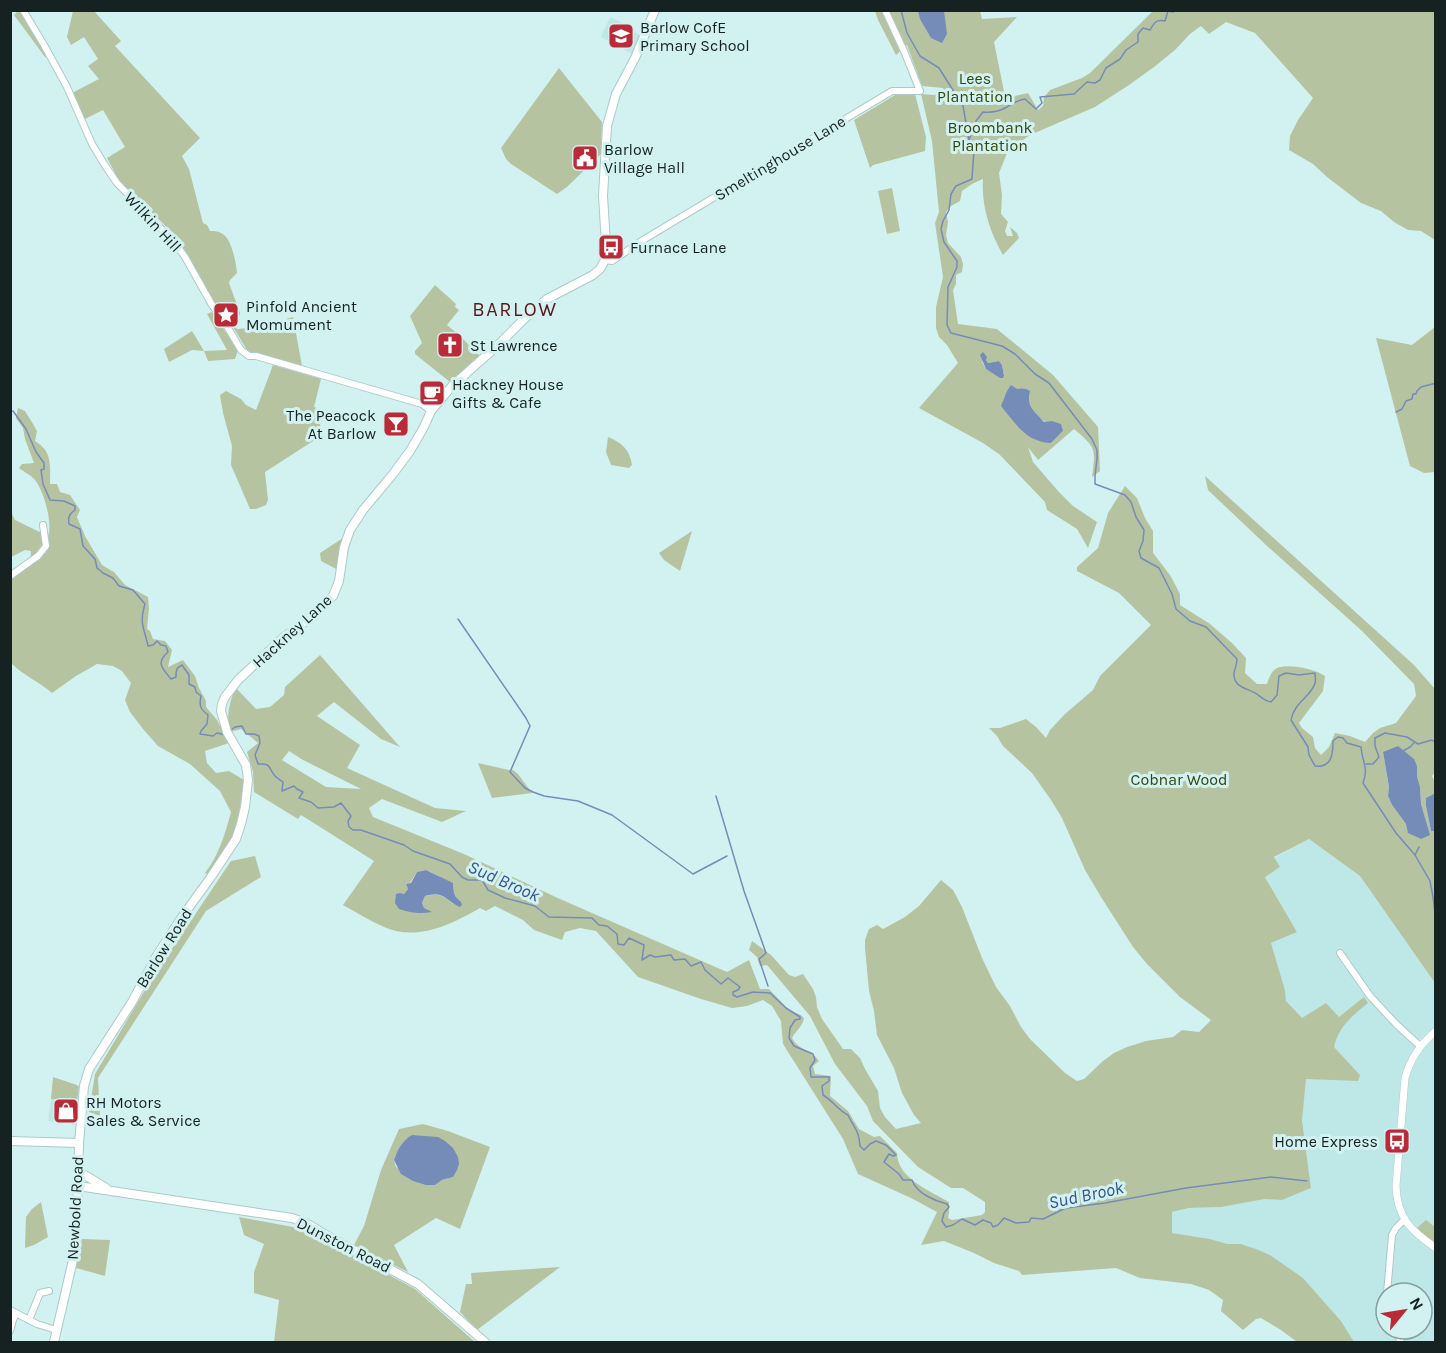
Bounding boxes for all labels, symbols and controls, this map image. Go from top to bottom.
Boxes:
place label: Barlow CofE Primary School [640,18,750,55]
school or university icon: Barlow CofE Primary School [606,21,636,51]
park label: Lees Plantation [937,69,1013,106]
street label: Smeltinghouse Lane [711,111,849,205]
park label: Broombank Plantation [947,118,1033,155]
place label: Barlow Village Hall [604,140,685,177]
public building icon: Barlow Village Hall [570,143,600,173]
street label: Wilkin Hill [120,188,186,256]
bus stop icon: Furnace Lane [596,232,626,262]
place label: Furnace Lane [630,238,726,257]
place label: Pinfold Ancient Momument [246,297,357,334]
district label: BARLOW [472,298,558,321]
place icon: Pinfold Ancient Momument [211,300,241,330]
church icon: St Lawrence [435,330,465,360]
place label: St Lawrence [470,336,558,355]
place label: Hackney House Gifts & Cafe [452,375,564,412]
cafe icon: Hackney House Gifts & Cafe [417,378,447,408]
place label: The Peacock At Barlow [286,406,376,443]
bar icon: The Peacock At Barlow [381,409,411,439]
street label: Hackney Lane [248,590,336,672]
park label: Cobnar Wood [1131,770,1227,789]
water label: Sud Brook [465,855,544,907]
street label: Barlow Road [132,905,196,991]
place label: RH Motors Sales & Service [86,1093,201,1130]
shop icon: RH Motors Sales & Service [51,1096,81,1126]
bus stop icon: Home Express [1382,1126,1412,1156]
place label: Home Express [1274,1132,1378,1151]
street label: Newbold Road [63,1156,87,1260]
water label: Sud Brook [1046,1176,1126,1214]
street label: Dunston Road [294,1213,394,1277]
north arrow [1374,1281,1434,1341]
text: N [1405,1294,1428,1313]

